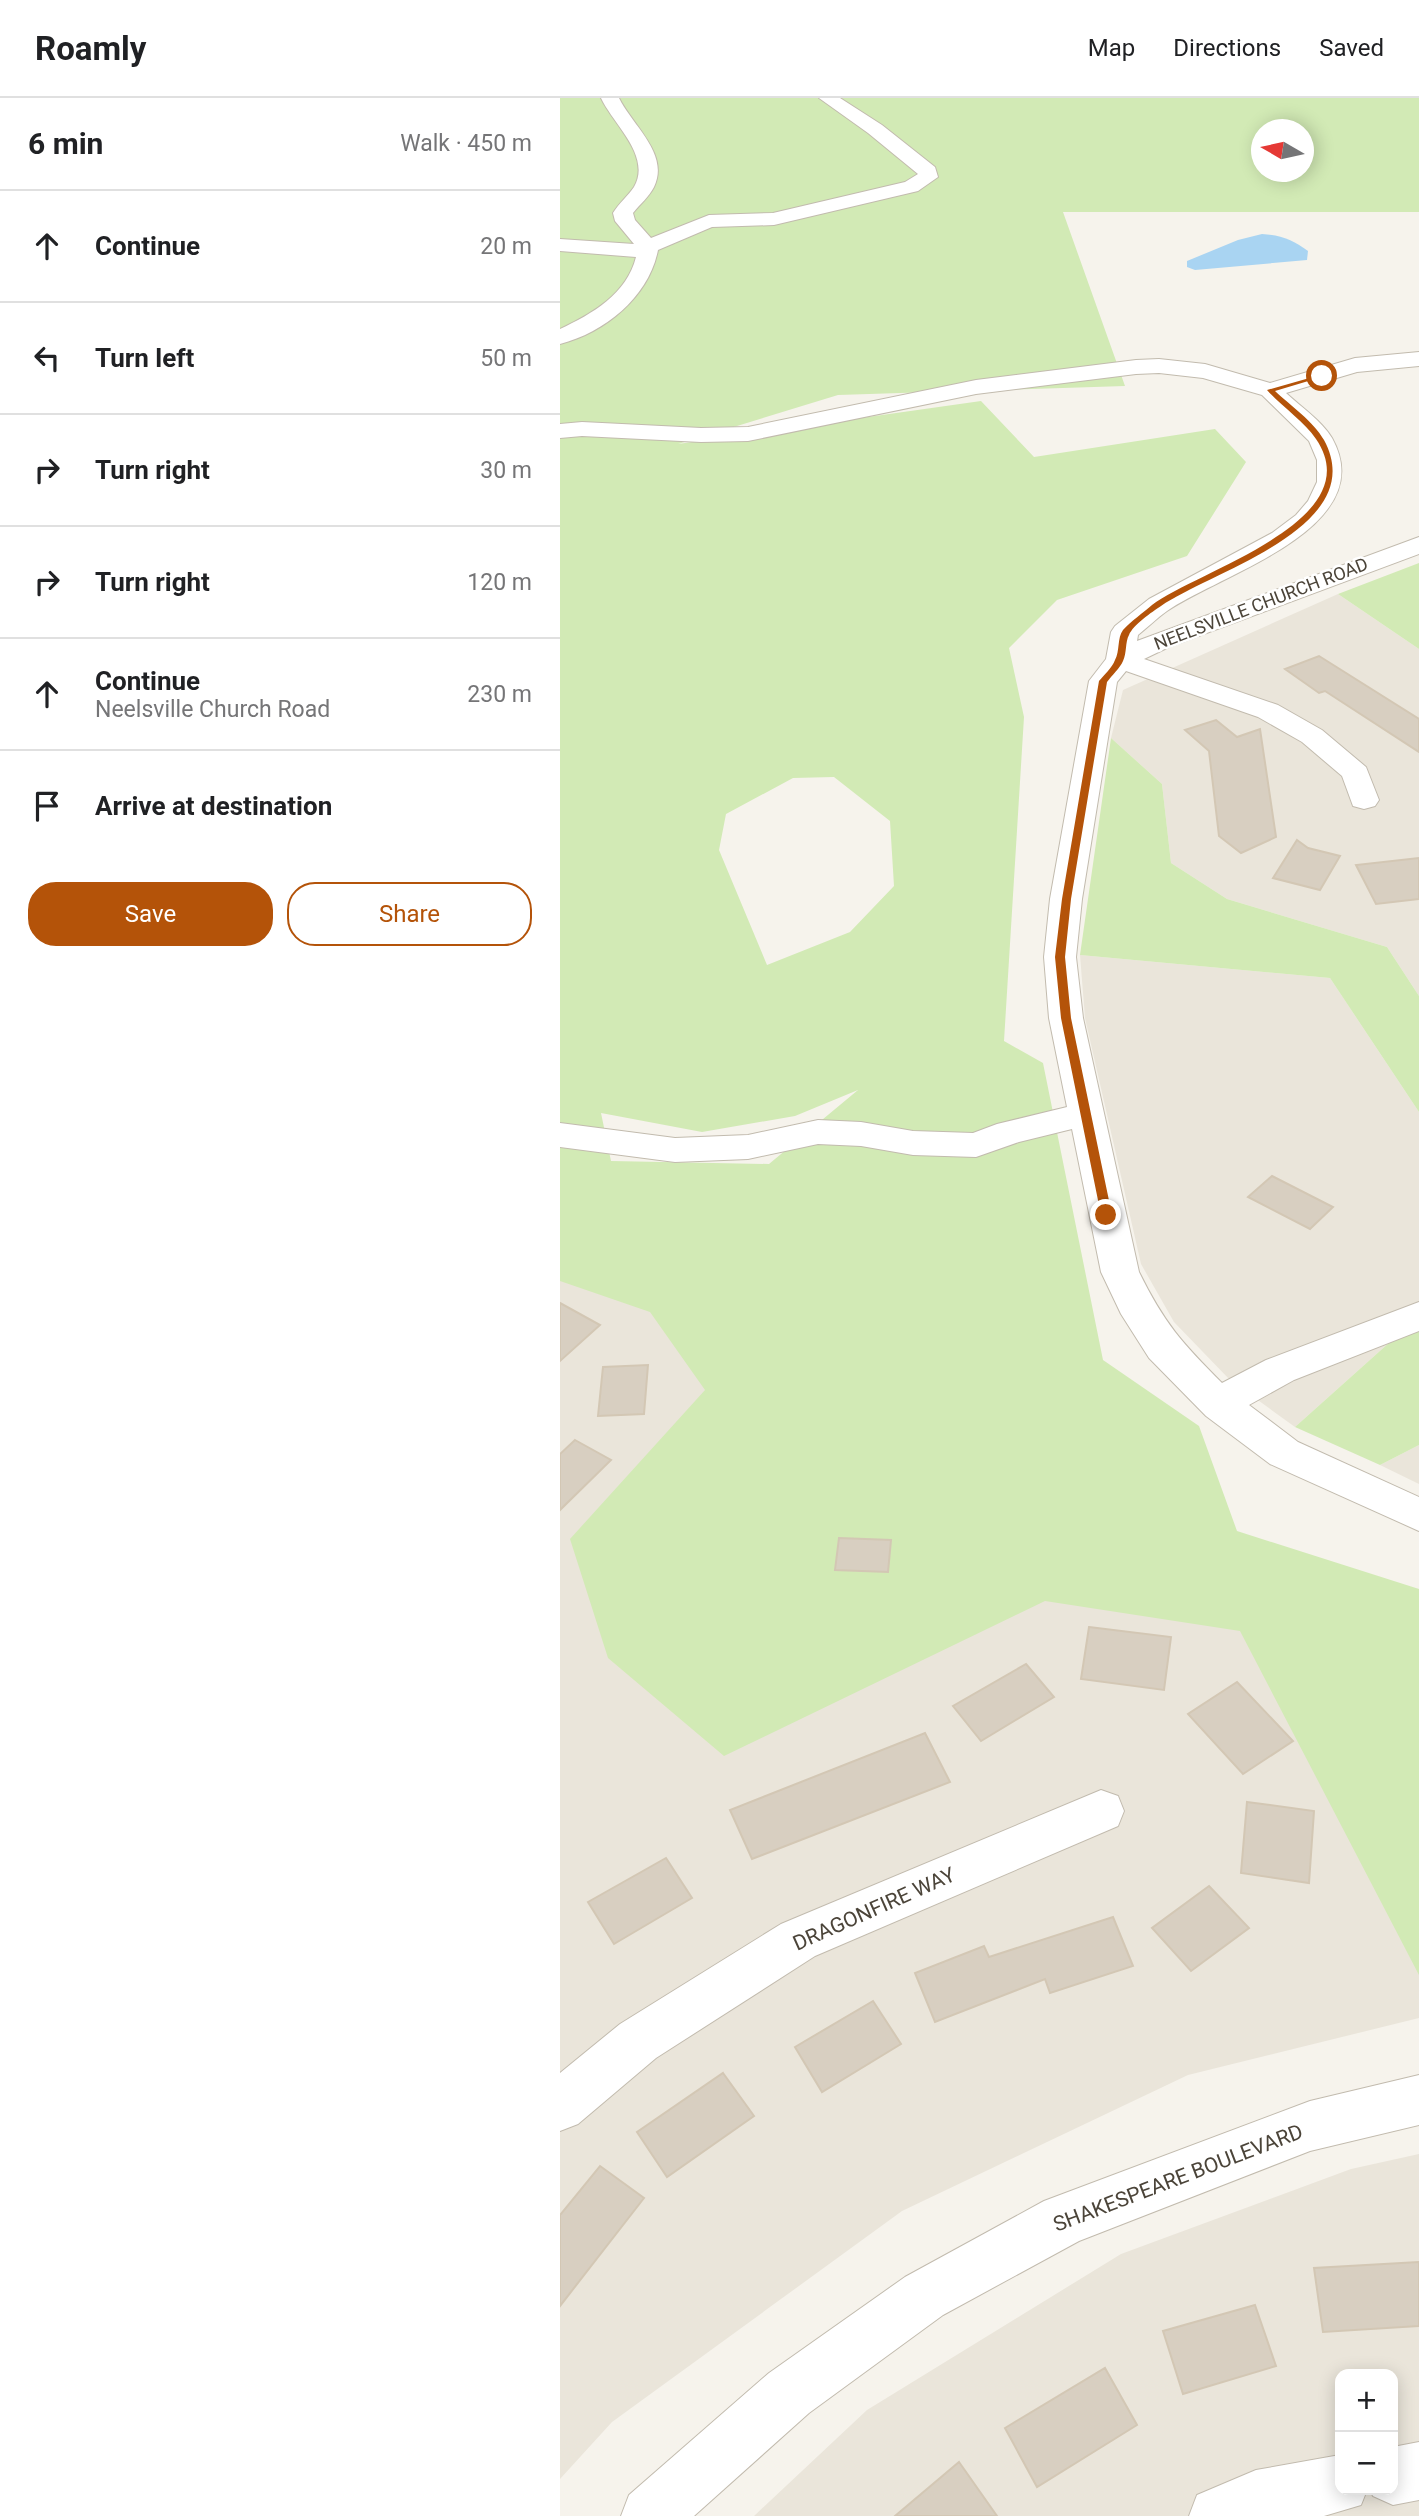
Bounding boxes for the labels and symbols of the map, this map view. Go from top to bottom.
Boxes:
north arrow [1251,119,1314,182]
route start [1306,360,1337,391]
street label: NEELSVILLE CHURCH ROAD [1151,553,1371,654]
route end [1090,1199,1121,1230]
street label: DRAGONFIRE WAY [789,1862,959,1956]
street label: SHAKESPEARE BOULEVARD [1050,2119,1306,2237]

